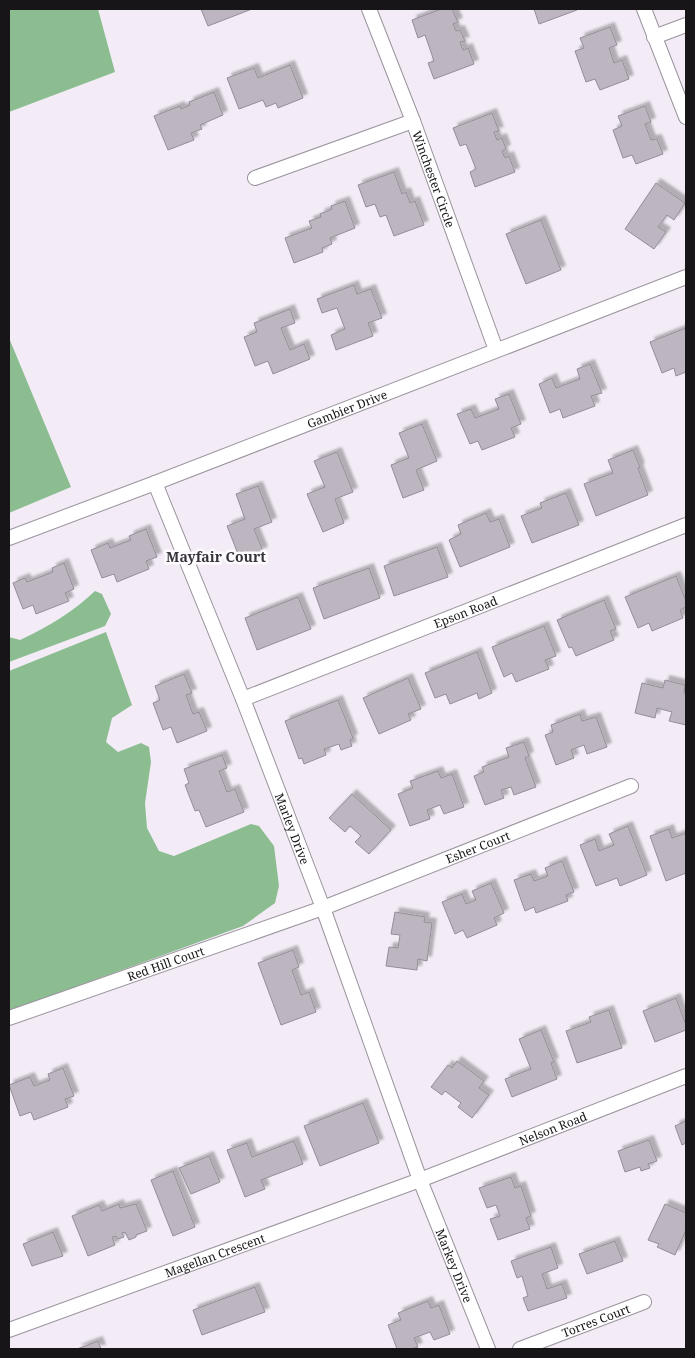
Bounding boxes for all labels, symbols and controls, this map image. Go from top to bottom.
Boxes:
street label: Winchester Circle [409,128,459,230]
street label: Gambier Drive [304,385,390,432]
district label: Mayfair Court [166,547,266,566]
street label: Epson Road [431,591,500,632]
street label: Marley Drive [271,790,314,867]
street label: Esher Court [443,826,512,867]
street label: Red Hill Court [125,942,207,984]
street label: Nelson Road [516,1107,590,1149]
street label: Markey Drive [432,1226,477,1305]
street label: Magellan Crescent [162,1229,267,1281]
street label: Torres Court [559,1300,632,1341]

